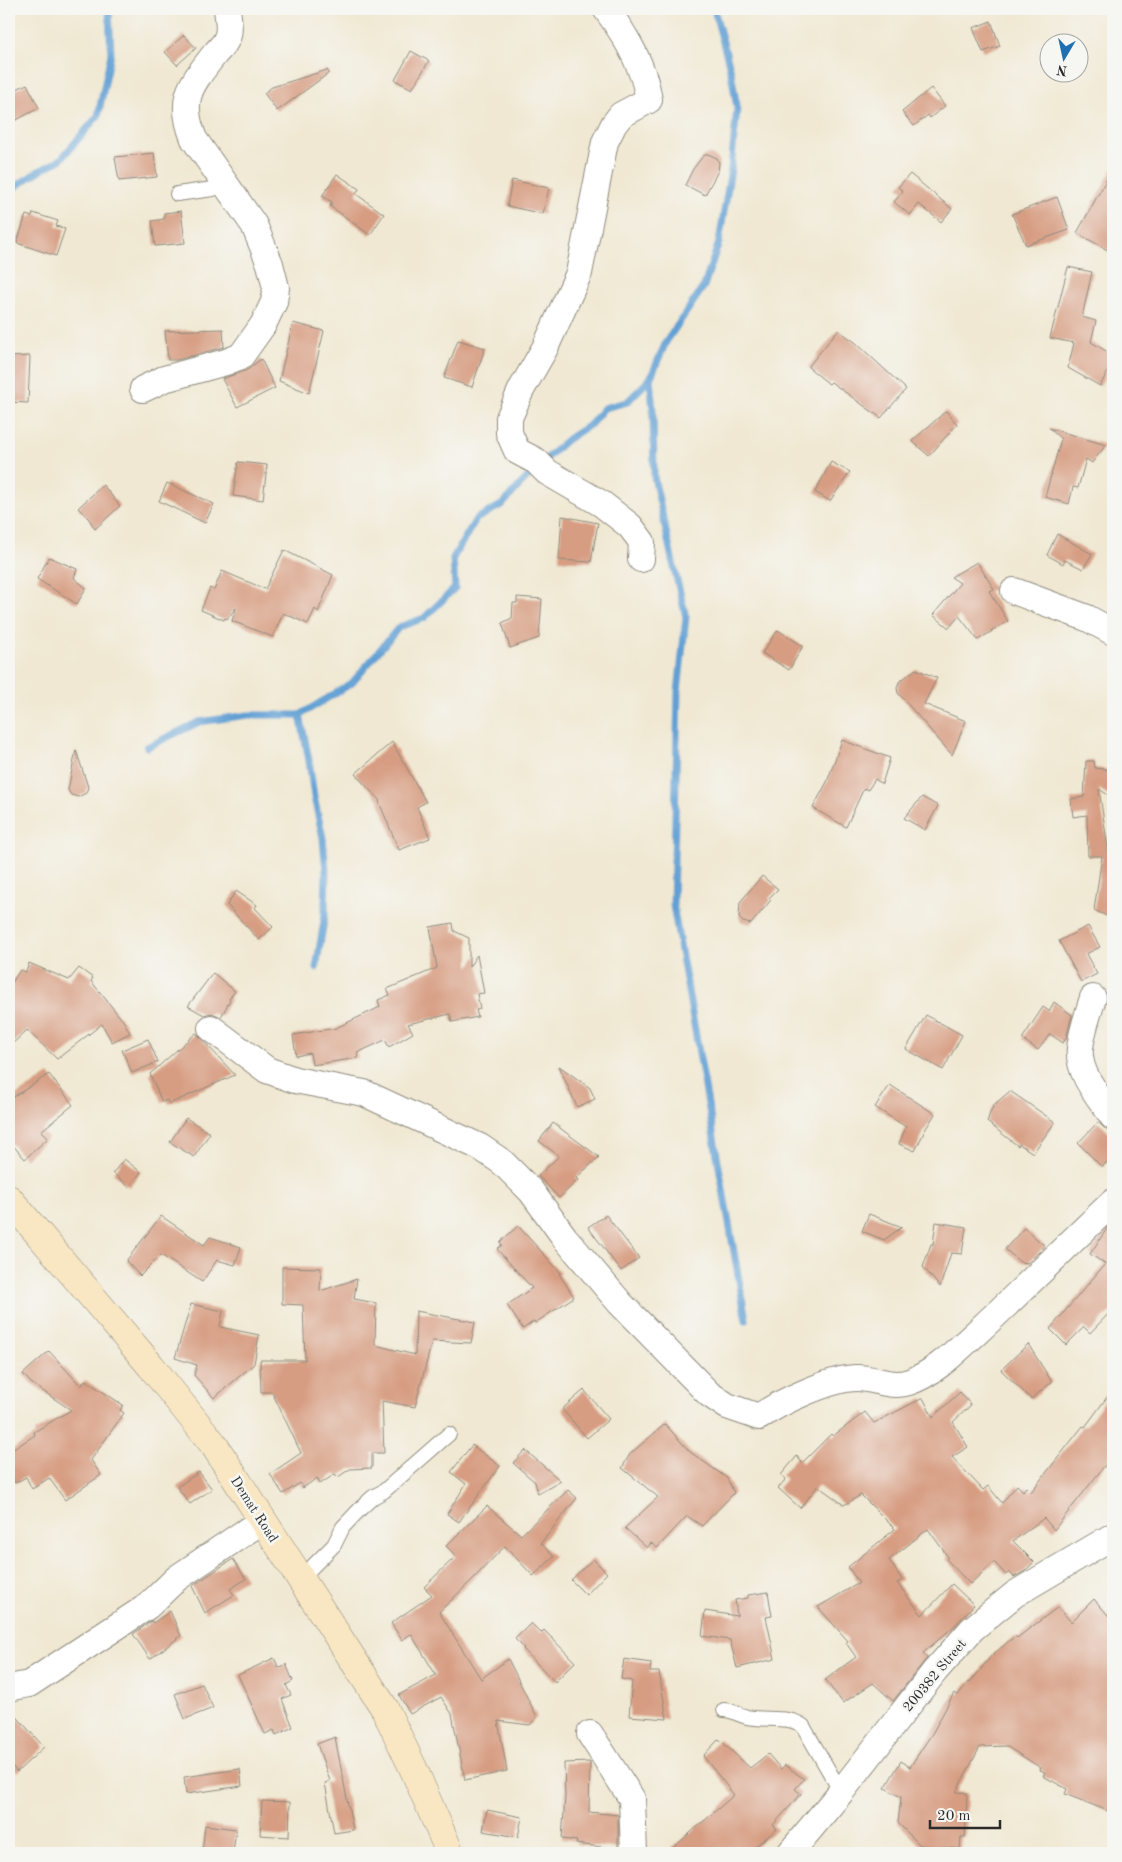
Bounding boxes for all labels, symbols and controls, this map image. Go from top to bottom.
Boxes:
north arrow [1040,32,1090,82]
text: N [1055,62,1069,78]
street label: Demat Road [228,1474,281,1545]
street label: 200382 Street [901,1637,969,1715]
scale bar [930,1797,1000,1829]
text: 20 m [937,1809,971,1824]

